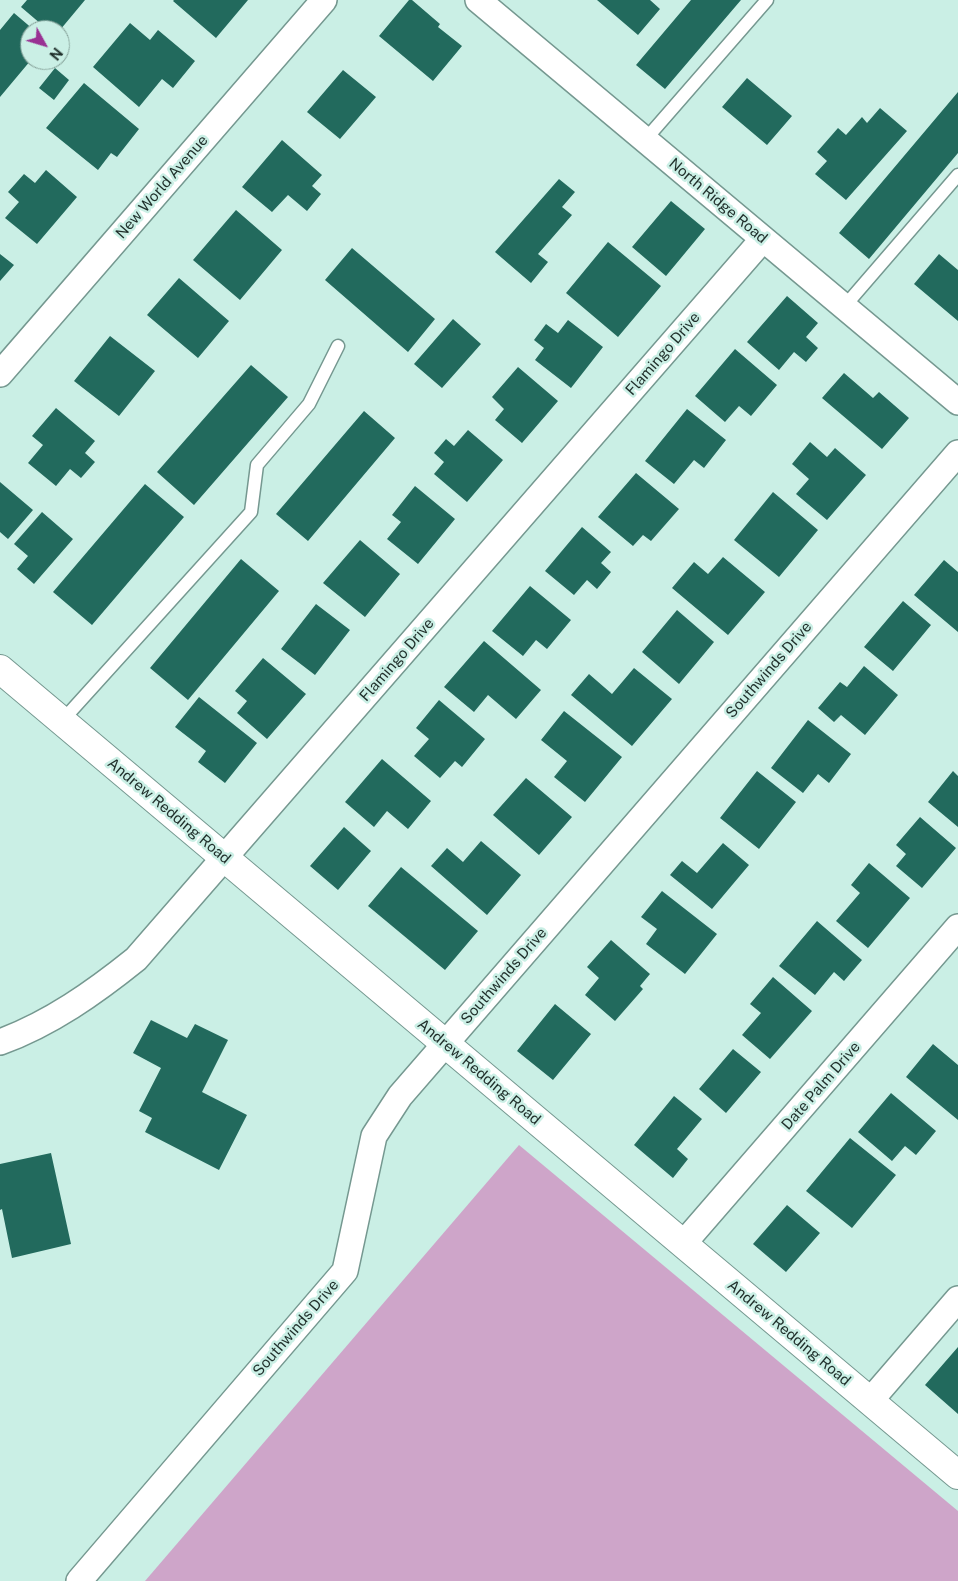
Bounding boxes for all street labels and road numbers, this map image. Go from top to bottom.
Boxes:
street label: New World Avenue [112,132,212,242]
street label: North Ridge Road [665,155,771,247]
street label: Flamingo Drive [622,309,704,399]
street label: Flamingo Drive [356,615,438,705]
street label: Southwinds Drive [722,618,816,722]
street label: Andrew Redding Road [104,754,234,868]
street label: Southwinds Drive [457,924,551,1028]
street label: Andrew Redding Road [414,1015,544,1129]
street label: Date Palm Drive [778,1038,864,1134]
street label: Southwinds Drive [249,1276,343,1380]
street label: Andrew Redding Road [724,1276,854,1390]

